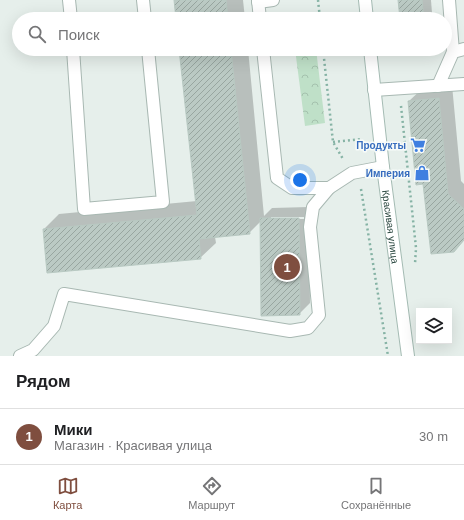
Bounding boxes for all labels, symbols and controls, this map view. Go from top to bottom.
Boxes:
search box [12,12,452,56]
icon: search [26,23,48,45]
text: Поиск [58,26,100,43]
supermarket icon: Продукты [409,136,427,154]
place label: Продукты [356,140,406,151]
shop icon: Империя [413,164,431,182]
place label: Империя [366,168,410,179]
your location [290,170,310,190]
street label: Красивая улица [380,189,401,265]
pin: 1 [274,252,300,282]
map controls [416,308,452,344]
button: layers [416,308,452,344]
text: Рядом [16,372,71,391]
text: Мики [54,421,92,438]
text: 1 [25,429,33,444]
text: 30 m [419,429,448,444]
text: Магазин · Красивая улица [54,438,212,453]
tab: Карта [53,475,82,511]
tab: Маршрут [188,475,235,511]
tab: Сохранённые [341,475,411,511]

